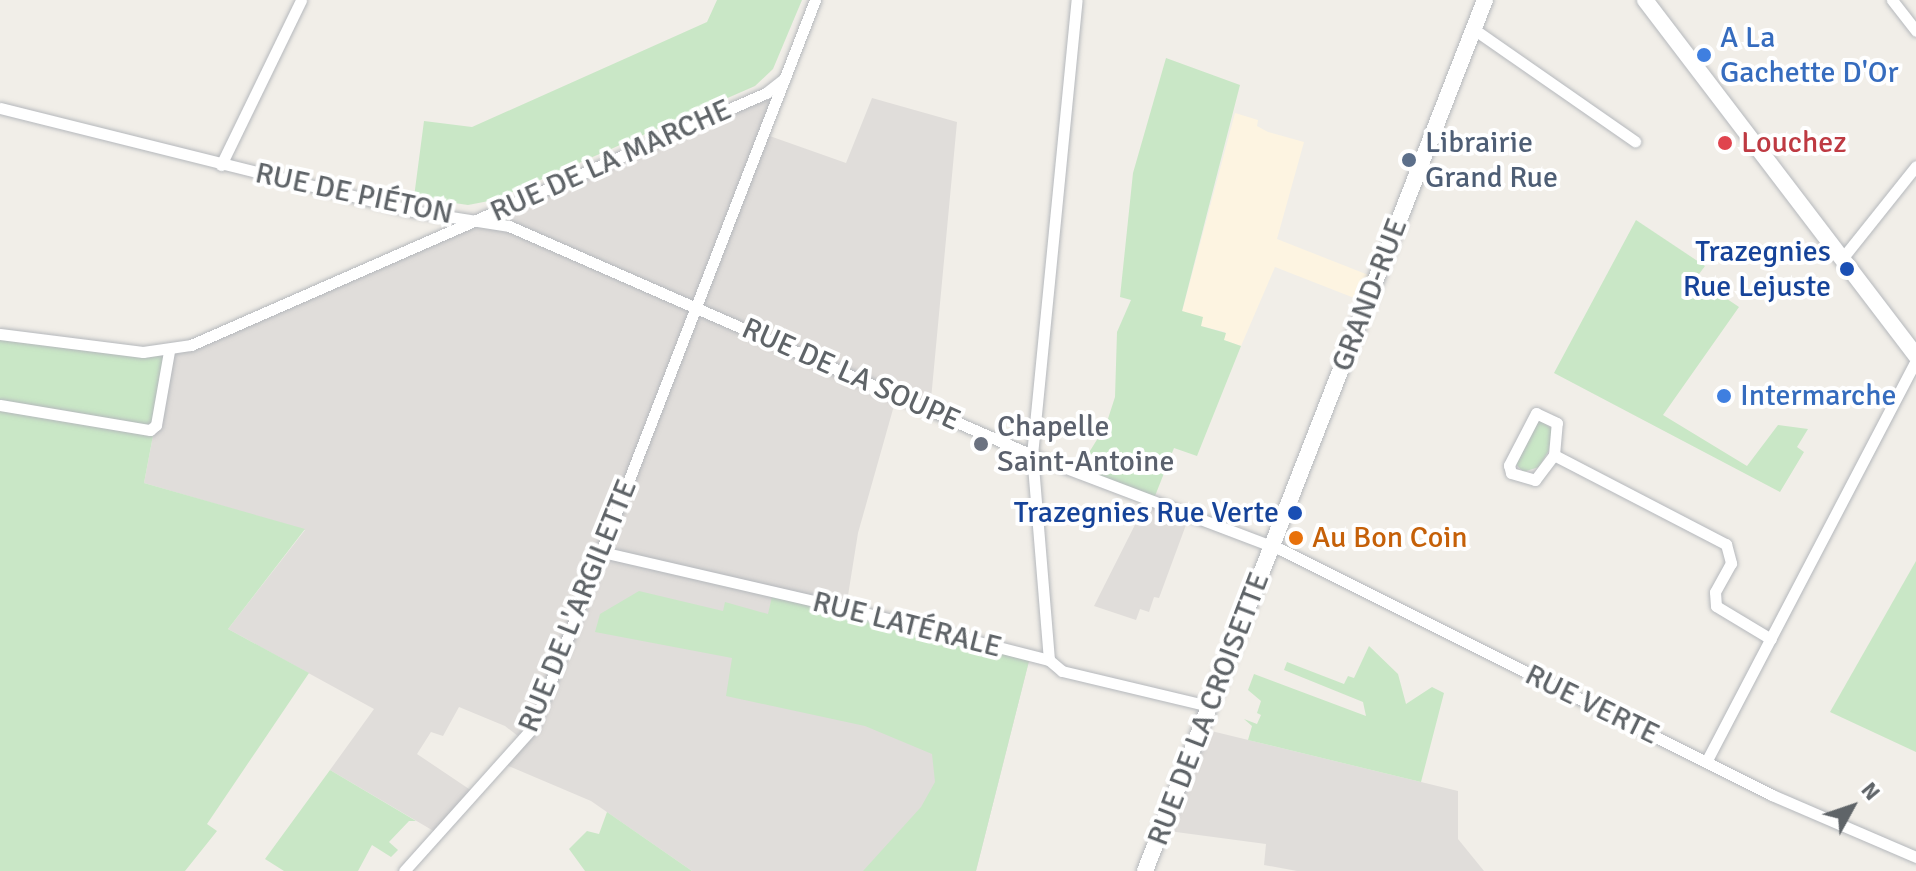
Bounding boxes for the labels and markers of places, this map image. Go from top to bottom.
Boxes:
place label: A La Gachette D'Or [1720,20,1899,90]
marker: A La Gachette D'Or [1695,46,1713,64]
place label: Librairie Grand Rue [1425,125,1558,196]
place label: Louchez [1741,125,1847,161]
marker: Louchez [1716,134,1734,152]
marker: Librairie Grand Rue [1400,151,1418,169]
place label: Trazegnies Rue Lejuste [1683,234,1831,304]
marker: Trazegnies Rue Lejuste [1838,260,1856,278]
place label: Intermarche [1740,378,1897,414]
marker: Intermarche [1715,387,1733,405]
place label: Chapelle Saint-Antoine [997,409,1174,480]
marker: Chapelle Saint-Antoine [972,435,990,453]
place label: Trazegnies Rue Verte [1014,495,1279,531]
marker: Trazegnies Rue Verte [1286,504,1304,522]
place label: Au Bon Coin [1312,520,1468,556]
marker: Au Bon Coin [1287,529,1305,547]

